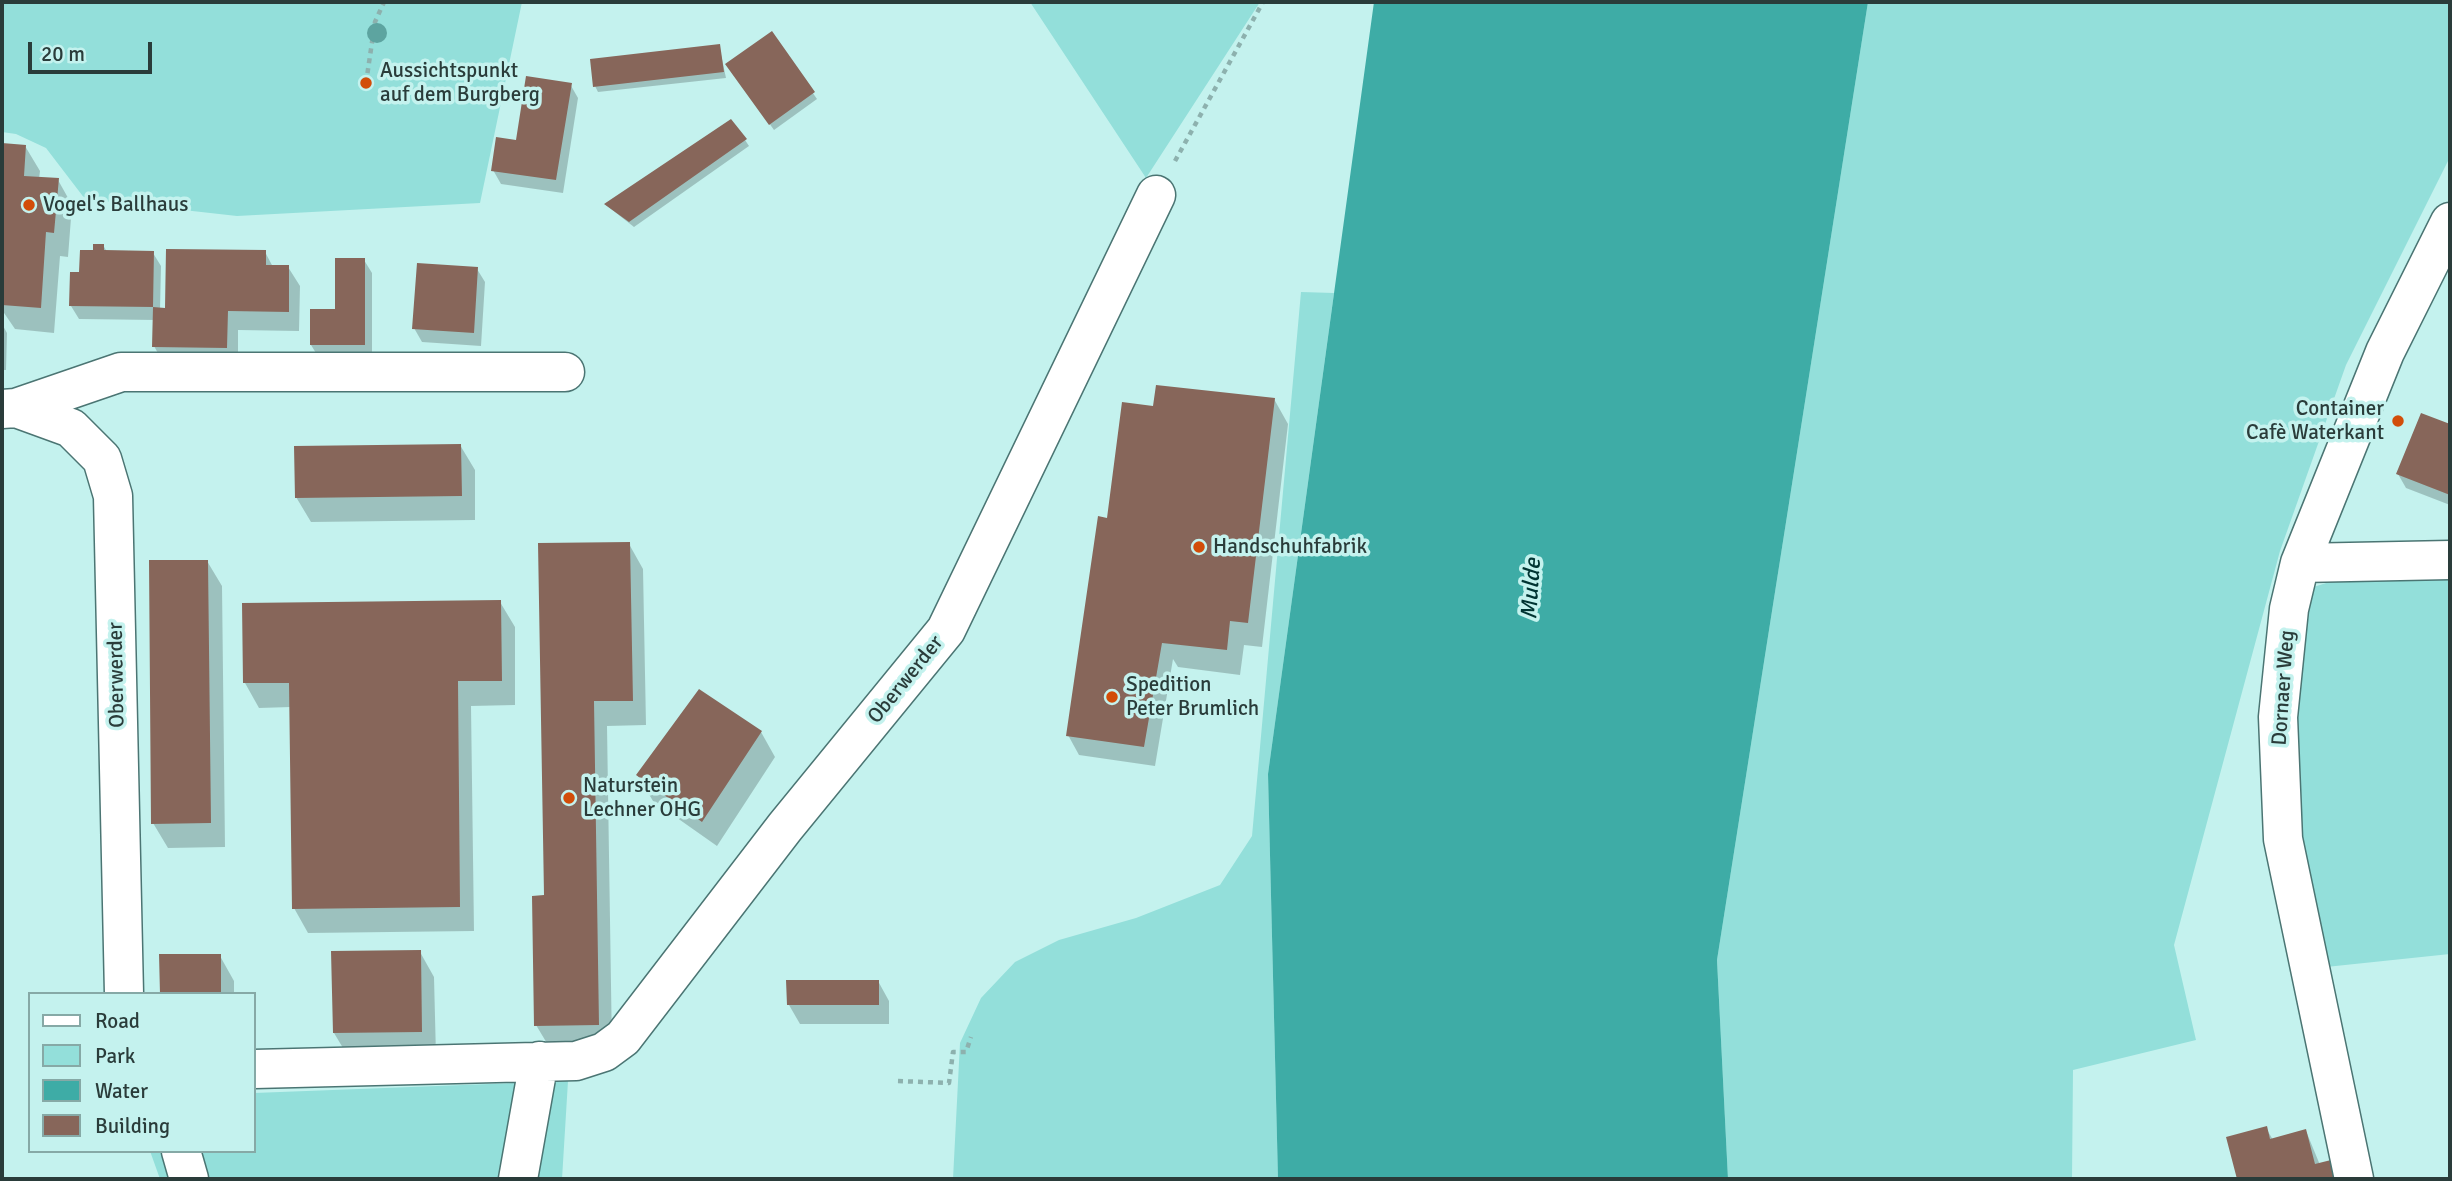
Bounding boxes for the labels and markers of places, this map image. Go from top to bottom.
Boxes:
place label: Aussichtspunkt auf dem Burgberg [380,58,540,108]
marker: Aussichtspunkt auf dem Burgberg [358,75,374,91]
place label: Vogel's Ballhaus [43,192,188,218]
marker: Vogel's Ballhaus [21,197,37,213]
place label: Container Cafè Waterkant [2246,396,2384,446]
marker: Container Cafè Waterkant [2390,413,2406,429]
place label: Handschuhfabrik [1213,534,1367,560]
marker: Handschuhfabrik [1191,539,1207,555]
place label: Spedition Peter Brumlich [1126,672,1259,722]
marker: Spedition Peter Brumlich [1104,689,1120,705]
place label: Naturstein Lechner OHG [583,773,701,823]
marker: Naturstein Lechner OHG [561,790,577,806]

